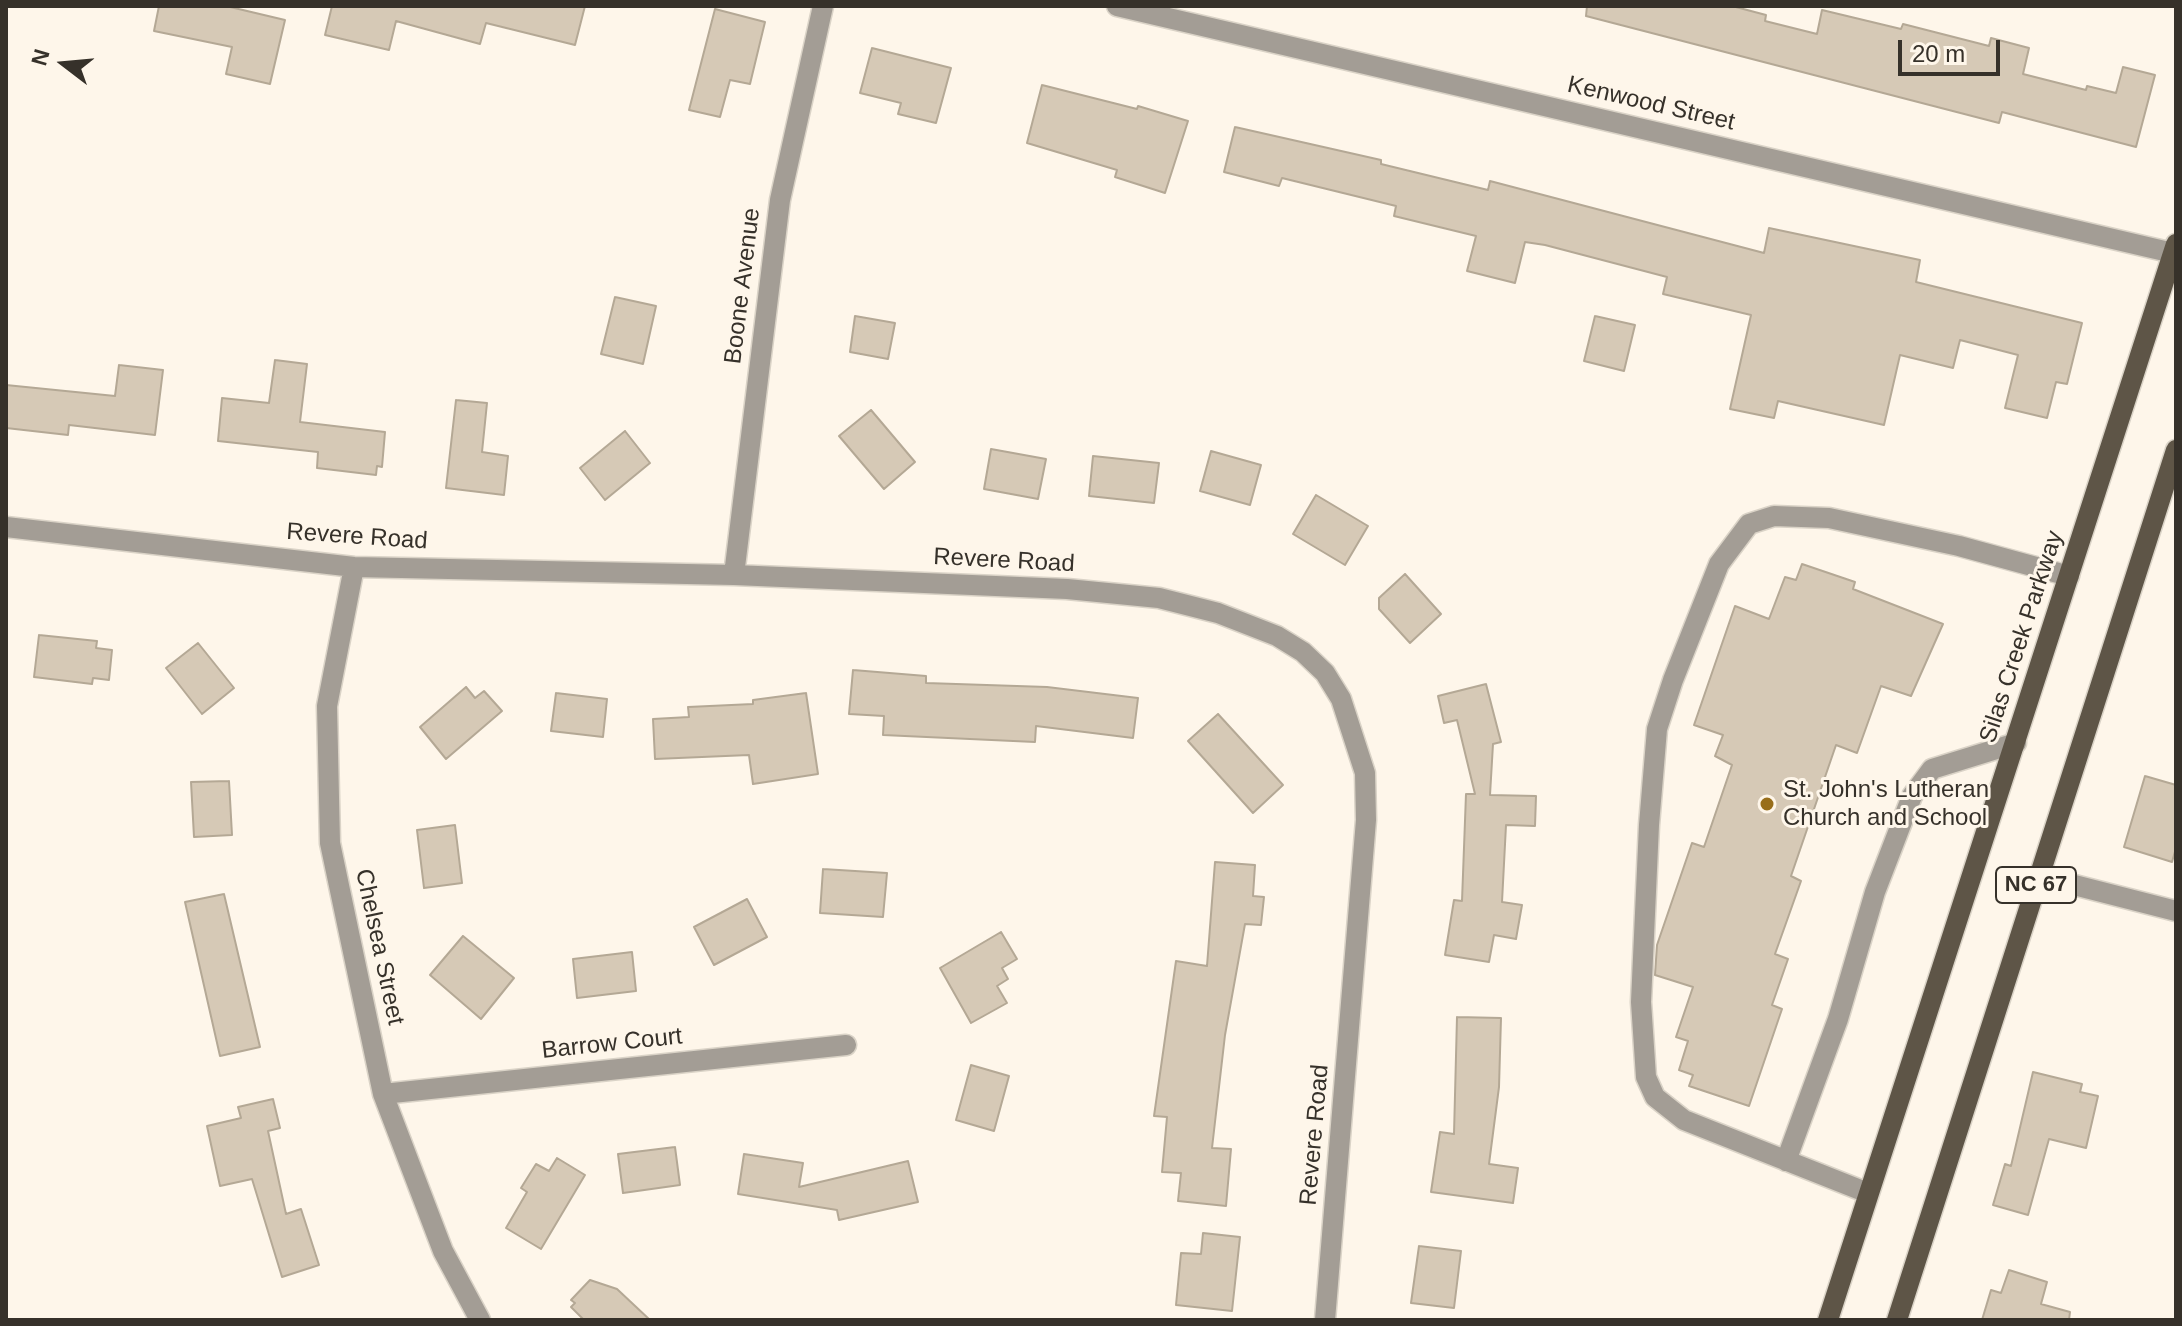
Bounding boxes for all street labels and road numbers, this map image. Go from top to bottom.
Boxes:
street label: Kenwood Street [1565,71,1737,137]
street label: Boone Avenue [719,206,767,366]
street label: Revere Road [285,518,429,556]
street label: Silas Creek Parkway [1974,527,2070,747]
street label: Revere Road [933,543,1075,579]
street label: Chelsea Street [348,866,410,1028]
road number: NC 67 [1996,867,2076,903]
street label: Barrow Court [540,1022,684,1066]
street label: Revere Road [1294,1063,1336,1207]

